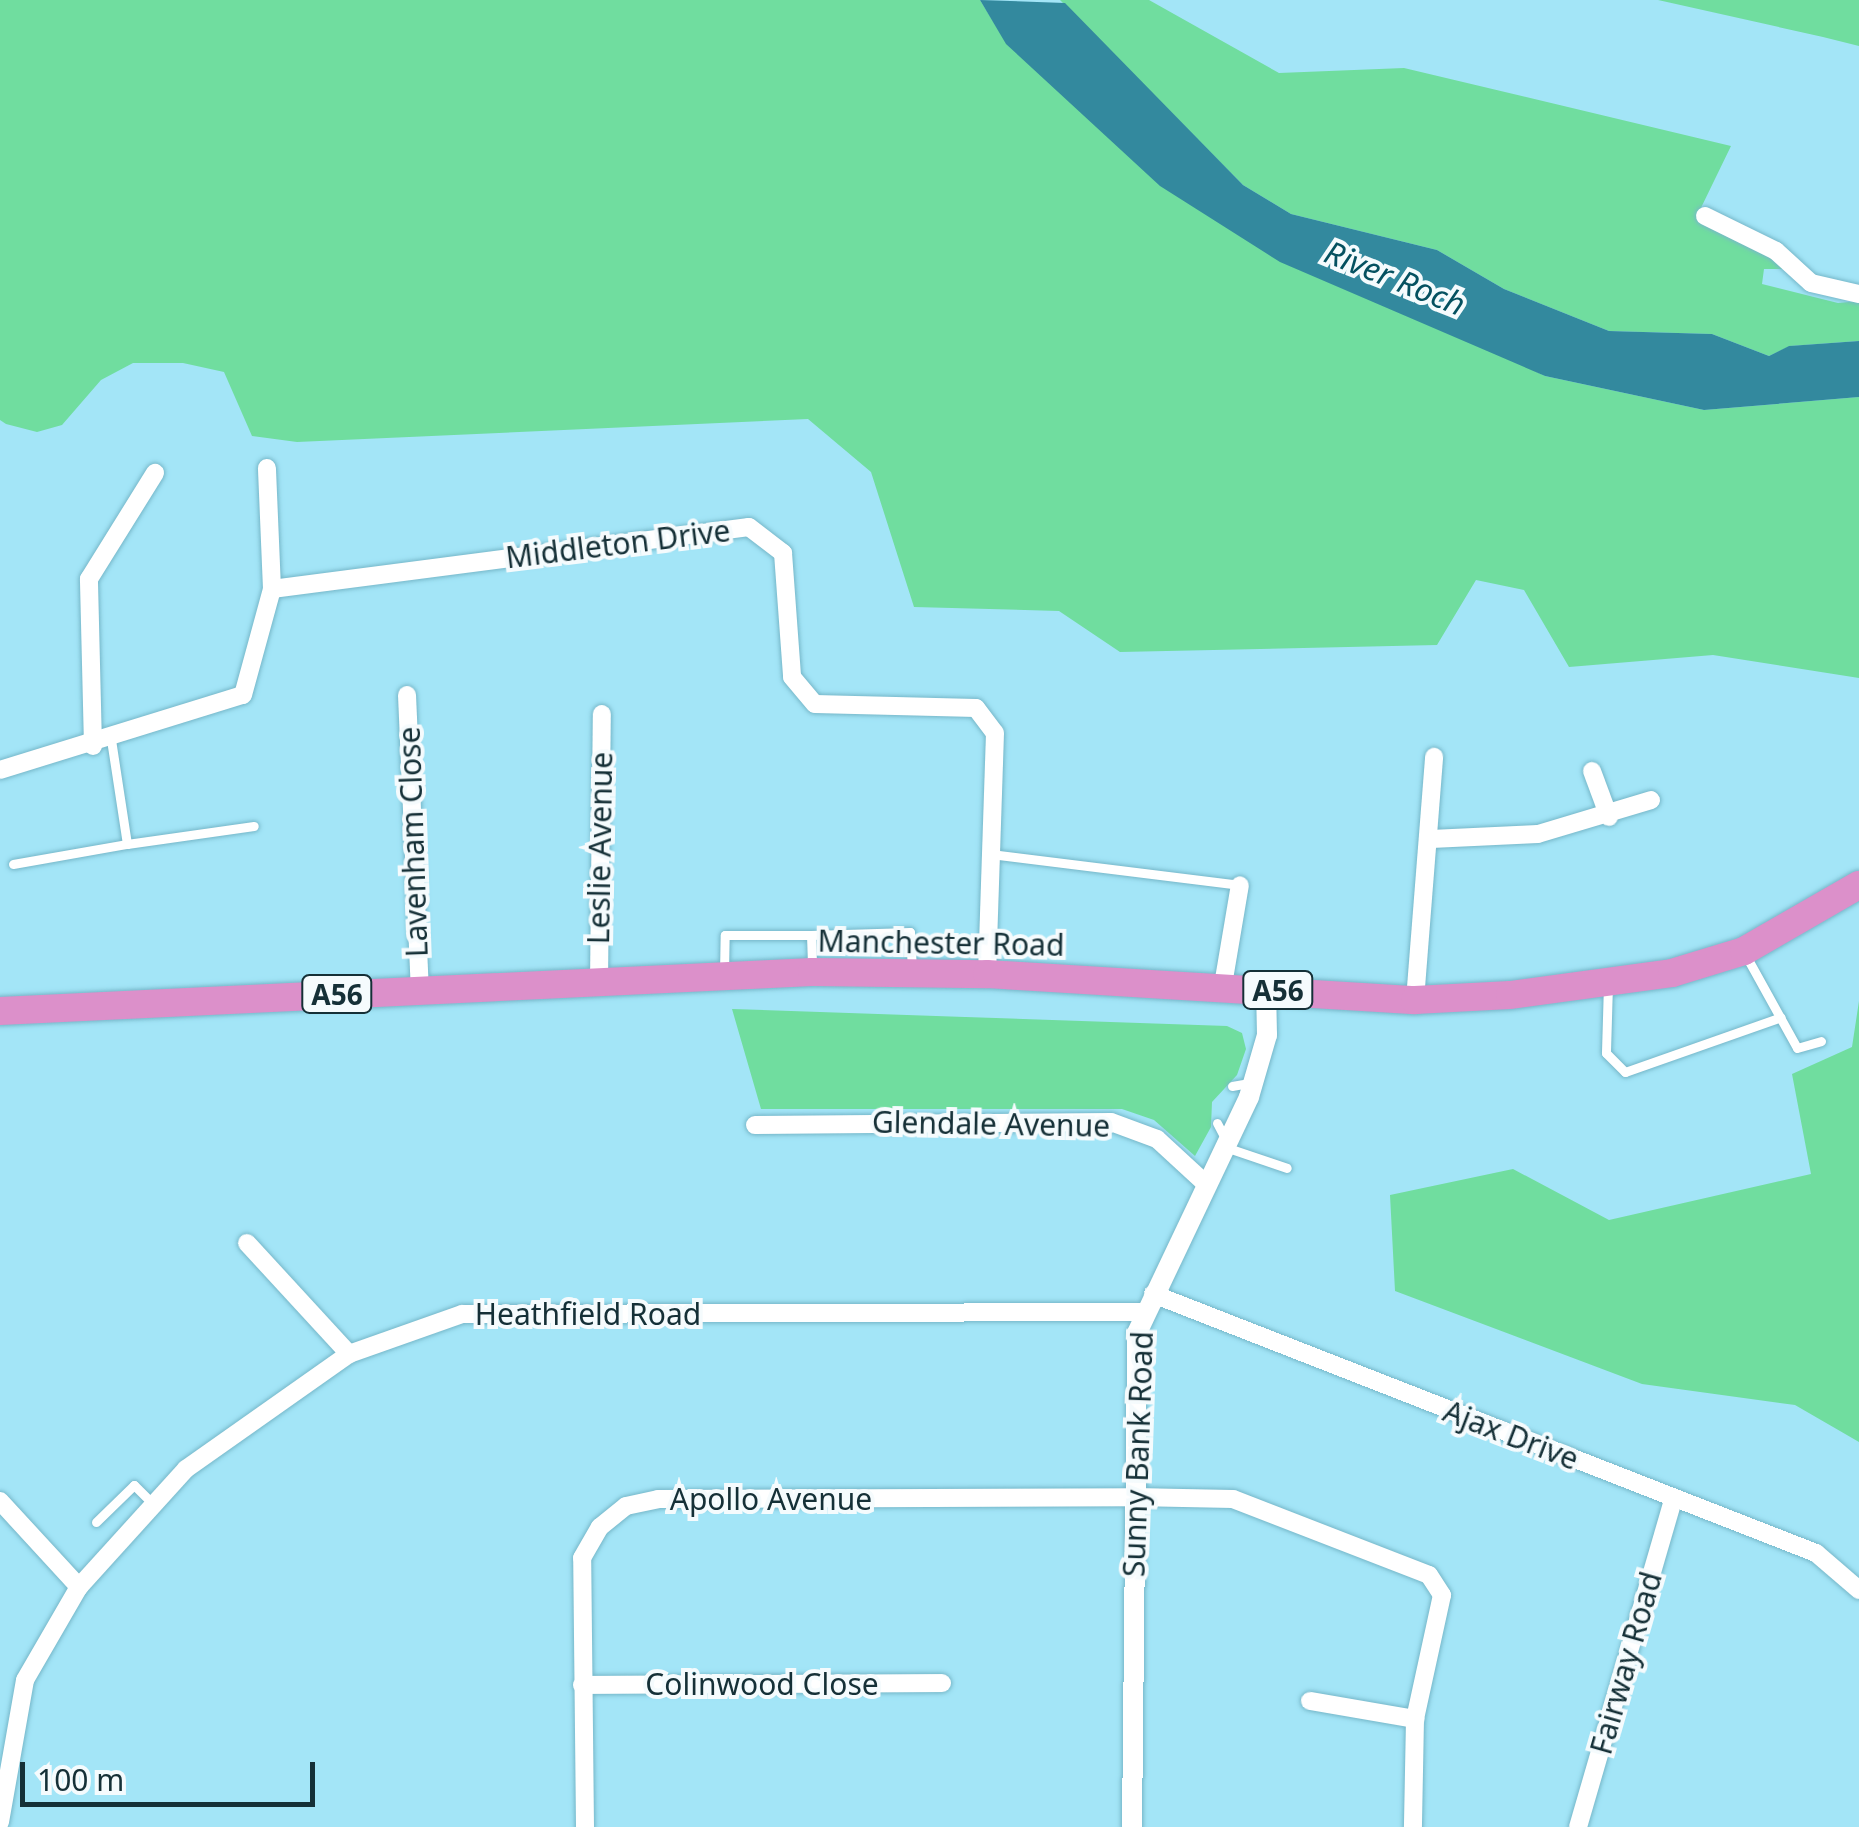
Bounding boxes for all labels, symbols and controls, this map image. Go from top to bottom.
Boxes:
water label: River Roch [1319,232,1471,324]
street label: Middleton Drive [504,512,732,576]
street label: Lavenham Close [391,726,435,958]
street label: Leslie Avenue [580,751,620,945]
street label: Manchester Road [817,923,1065,963]
road number: A56 [1240,967,1316,1013]
road number: A56 [300,971,374,1017]
street label: Glendale Avenue [872,1104,1110,1144]
street label: Heathfield Road [475,1296,701,1332]
street label: Sunny Bank Road [1116,1330,1160,1578]
street label: Ajax Drive [1438,1393,1584,1477]
street label: Apollo Avenue [670,1481,872,1517]
street label: Fairway Road [1583,1568,1669,1758]
street label: Colinwood Close [645,1666,879,1702]
scale bar [25,1742,320,1804]
text: 100 m [37,1759,124,1800]

